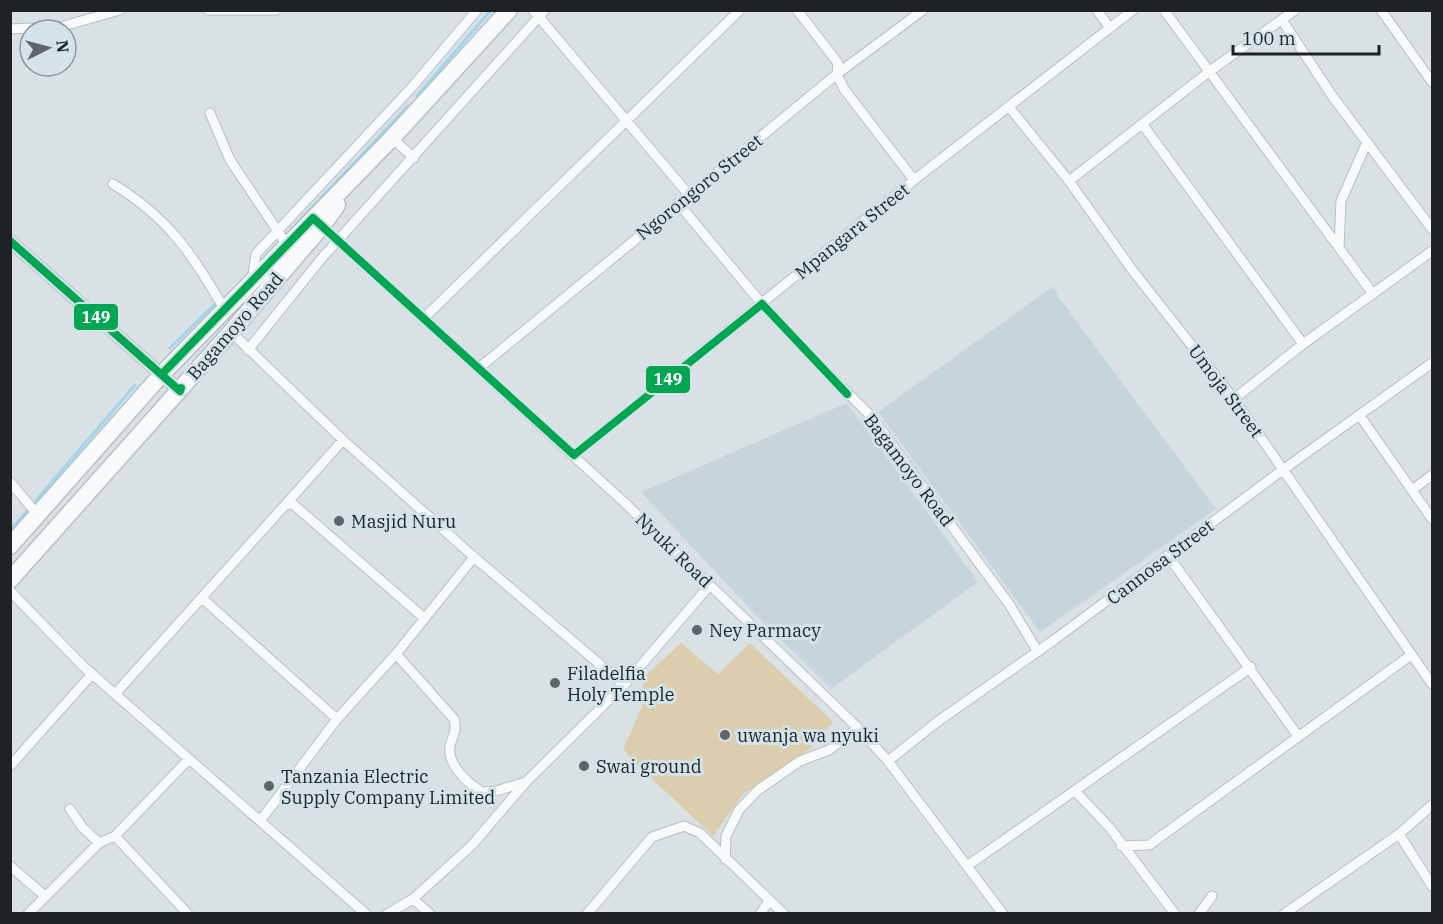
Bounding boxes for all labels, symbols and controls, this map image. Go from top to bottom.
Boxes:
north arrow [18,18,78,78]
scale bar [1233,18,1378,56]
text: 100 m [1242,27,1296,50]
text: N [52,39,74,54]
street label: Ngorongoro Street [631,129,767,245]
street label: Mpangara Street [790,178,914,284]
street label: Bagamoyo Road [182,267,288,385]
line badge: 149 [73,303,119,331]
text: 149 [82,307,110,327]
street label: Umoja Street [1184,340,1268,442]
line badge: 149 [645,365,691,394]
text: 149 [654,369,682,389]
street label: Bagamoyo Road [859,409,959,531]
street label: Nyuki Road [631,508,717,592]
place label: Masjid Nuru [351,510,456,533]
marker: Masjid Nuru [332,514,346,528]
street label: Cannosa Street [1102,514,1218,610]
place label: Ney Parmacy [709,619,821,642]
marker: Ney Parmacy [690,623,704,637]
place label: Filadelfia Holy Temple [567,662,674,706]
marker: Filadelfia Holy Temple [548,676,562,690]
place label: uwanja wa nyuki [737,724,879,747]
marker: uwanja wa nyuki [718,728,732,742]
place label: Swai ground [596,755,702,778]
marker: Swai ground [577,759,591,773]
place label: Tanzania Electric Supply Company Limited [281,765,495,809]
marker: Tanzania Electric Supply Company Limited [262,779,276,793]

